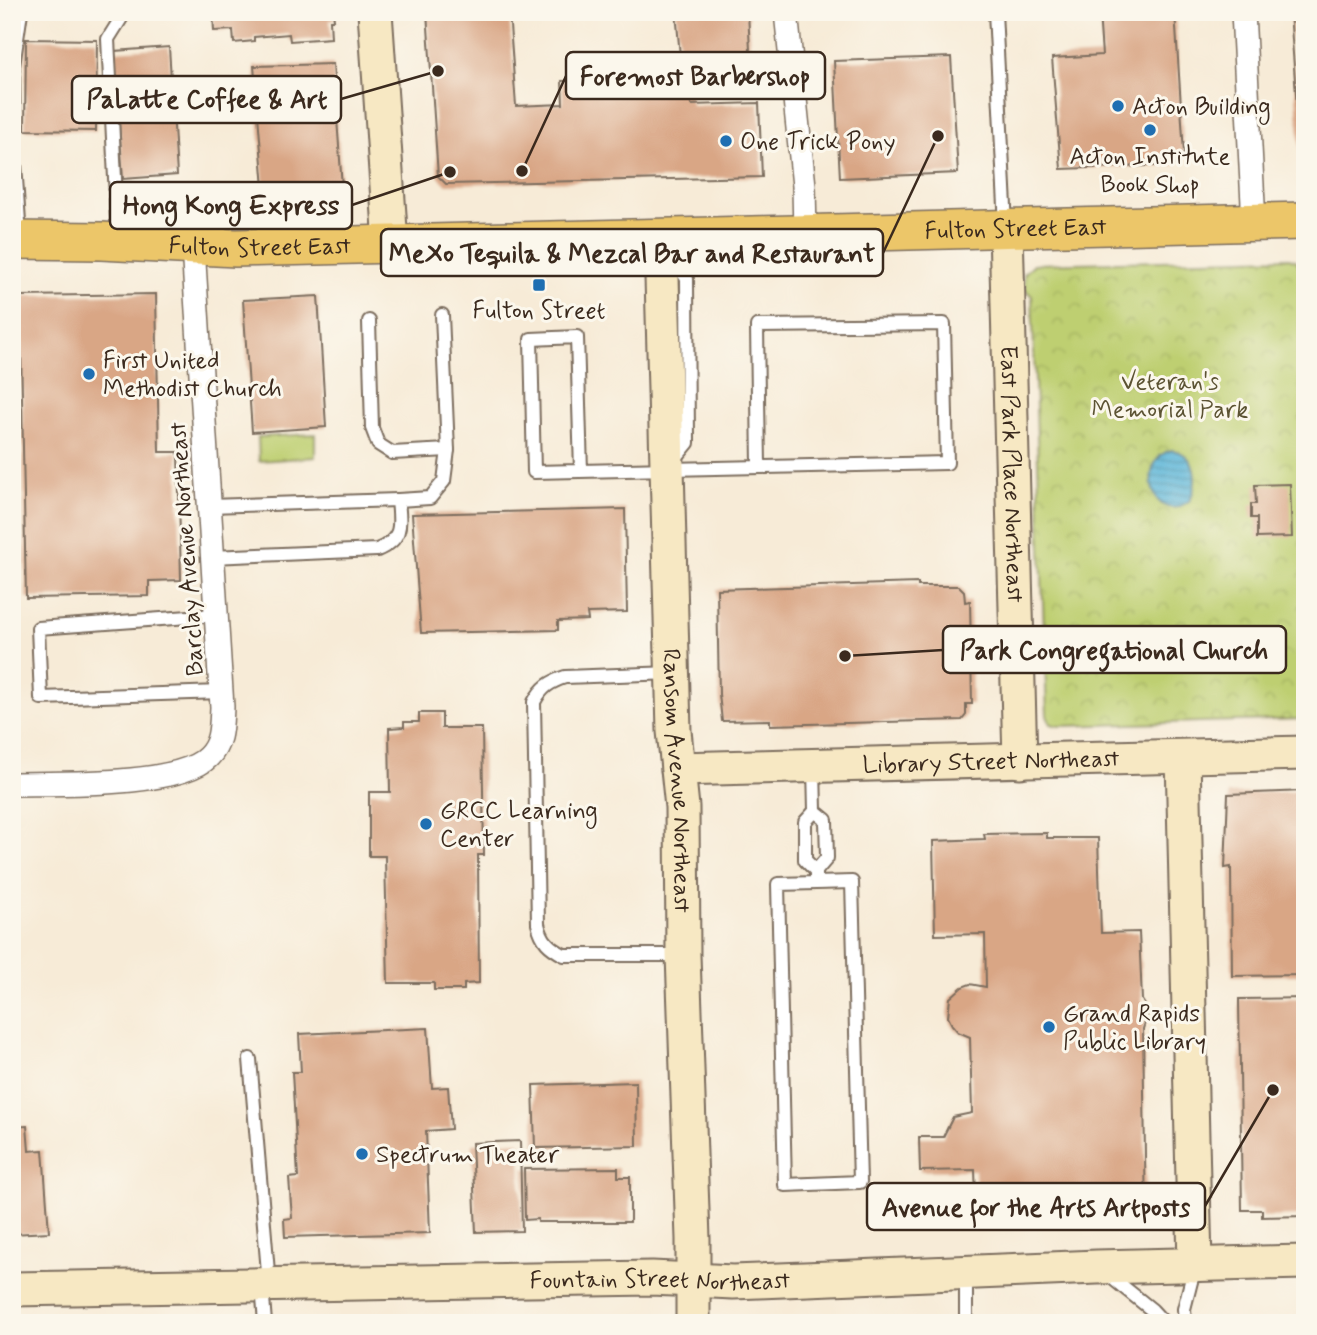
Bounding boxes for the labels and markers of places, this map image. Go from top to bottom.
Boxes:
callout: Foremost Barbershop [566,52,825,99]
callout: PaLatte Coffee & Art [72,76,341,123]
place label: Acton Building [1132,92,1271,125]
marker: Acton Building [1110,98,1126,114]
marker: Acton Institute Book Shop [1142,122,1158,138]
place label: One Trick Pony [740,127,896,158]
marker: One Trick Pony [718,133,734,149]
place label: Acton Institute Book Shop [1070,142,1231,201]
callout: Hong Kong Express [110,182,352,229]
callout: MeXo Tequila & Mezcal Bar and Restaurant [381,229,883,276]
marker: Fulton Street [531,277,547,293]
place label: Fulton Street [473,296,605,327]
place label: First United Methodist Church [103,346,282,405]
marker: First United Methodist Church [81,366,97,382]
callout: Park Congregational Church [943,626,1286,673]
place label: GRCC Learning Center [440,796,598,855]
marker: GRCC Learning Center [418,816,434,832]
place label: Grand Rapids Public Library [1063,999,1206,1058]
marker: Grand Rapids Public Library [1041,1019,1057,1035]
place label: Spectrum Theater [376,1140,560,1171]
marker: Spectrum Theater [354,1146,370,1162]
callout: Avenue for the Arts Artposts [867,1183,1205,1230]

